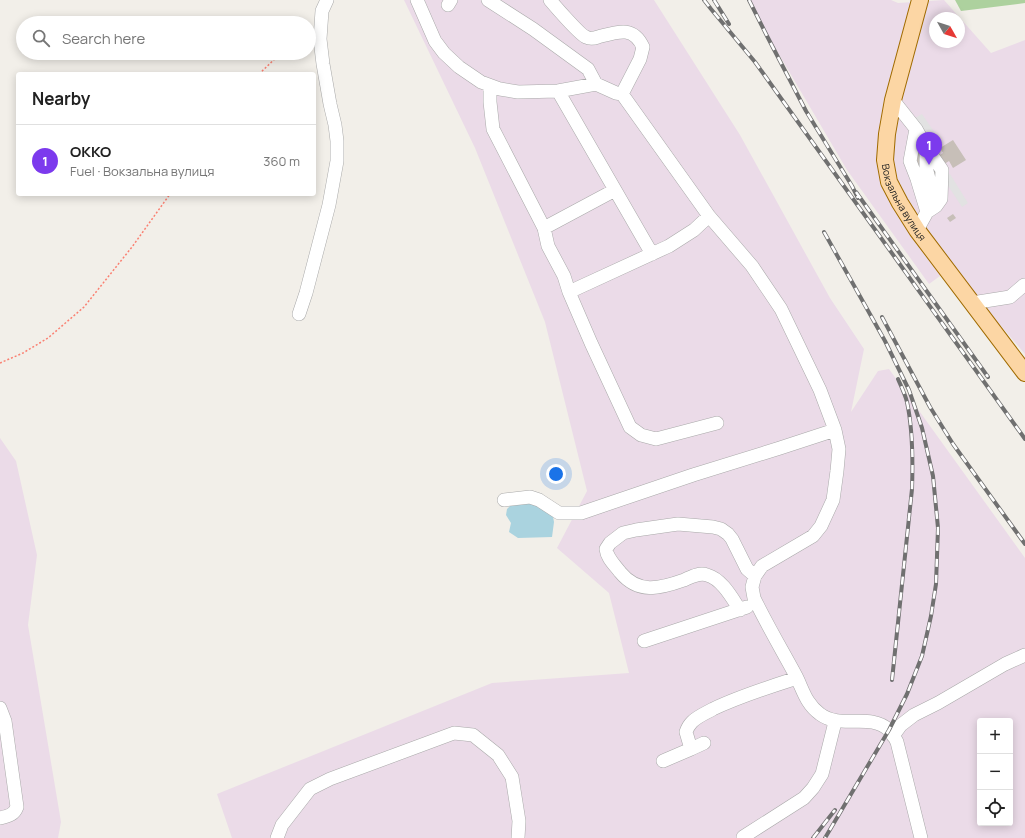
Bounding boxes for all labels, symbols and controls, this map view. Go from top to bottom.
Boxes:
north arrow [929,12,965,48]
search box [16,16,316,60]
icon: search [30,27,52,49]
text: Search here [62,28,145,49]
text: Nearby [32,87,90,110]
pin: 1 [916,132,942,165]
text: ОККО [70,141,111,162]
text: 1 [42,152,48,170]
text: 360 m [263,152,300,170]
text: Fuel · Вокзальна вулиця [70,162,214,180]
street label: Вокзальна вулиця [879,163,930,244]
your location [546,464,566,484]
map controls [977,718,1013,826]
button: + [977,718,1013,754]
button: − [977,754,1013,790]
button: locate [977,790,1013,826]

